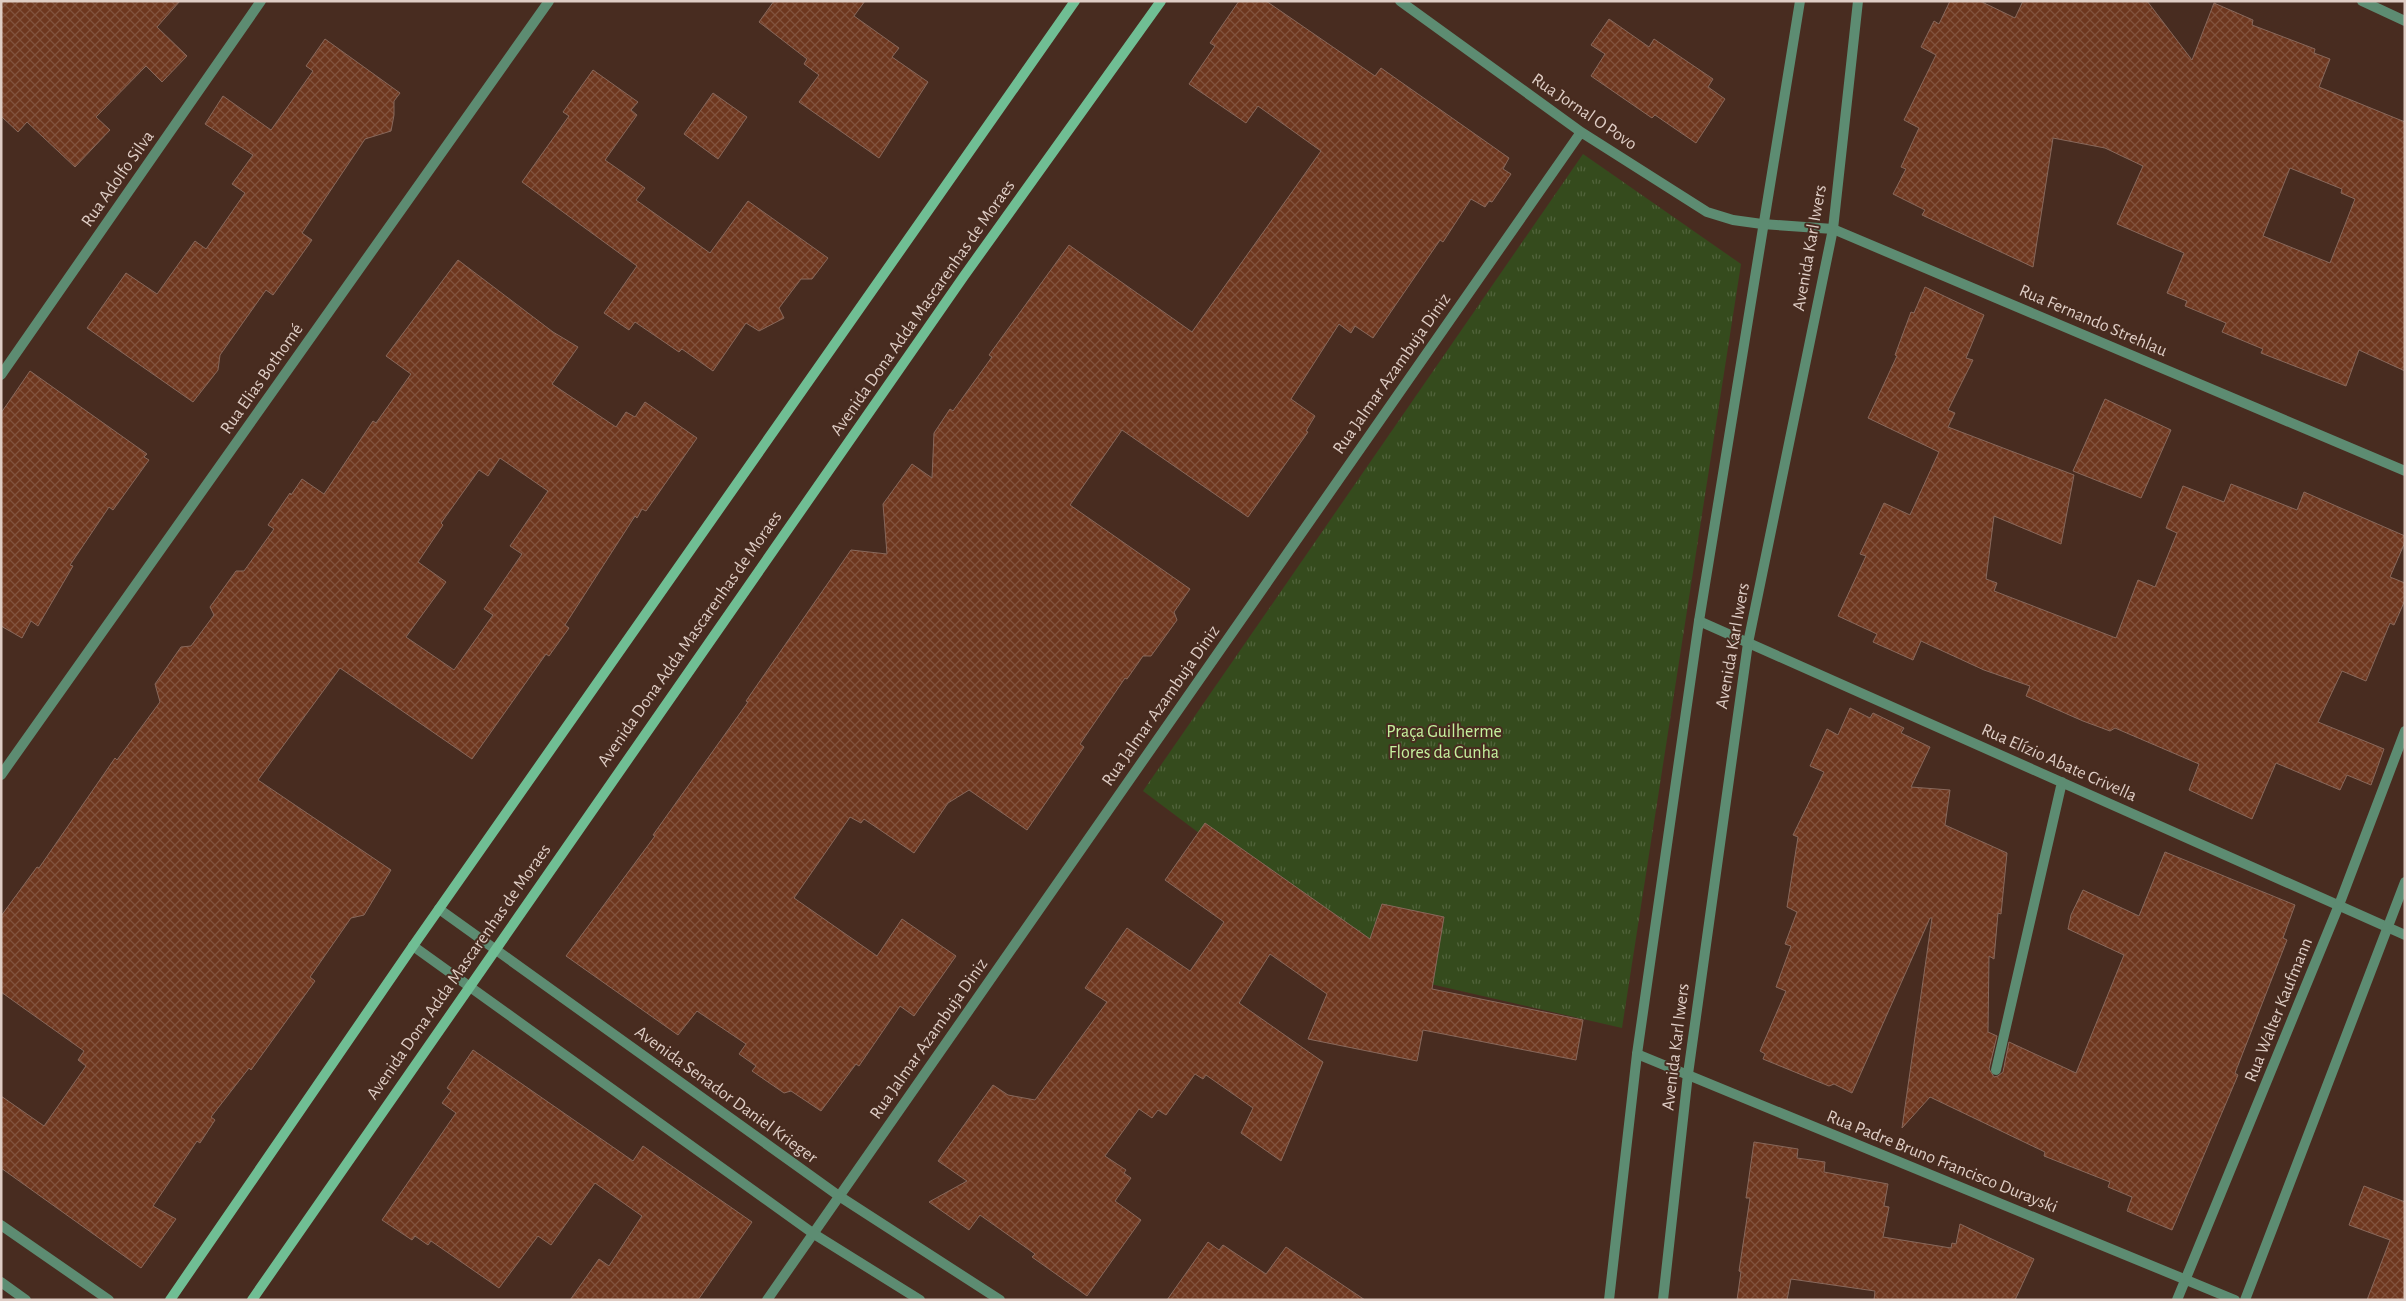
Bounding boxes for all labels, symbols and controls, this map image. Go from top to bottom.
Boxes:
street label: Rua Jornal O Povo [1528,70,1640,154]
street label: Rua Adolfo Silva [78,128,158,230]
street label: Avenida Dona Adda Mascarenhas de Moraes [827,177,1019,439]
street label: Avenida Karl Iwers [1790,183,1830,313]
street label: Rua Fernando Strehlau [2016,282,2170,360]
street label: Rua Jalmar Azambuja Diniz [1330,290,1454,458]
street label: Rua Elias Bothomé [217,320,307,438]
street label: Avenida Dona Adda Mascarenhas de Moraes [594,508,786,770]
street label: Avenida Karl Iwers [1713,581,1753,711]
street label: Rua Jalmar Azambuja Diniz [1099,622,1223,790]
street label: Rua Elízio Abate Crivella [1979,721,2139,805]
park label: Praça Guilherme Flores da Cunha [1386,723,1502,762]
street label: Avenida Dona Adda Mascarenhas de Moraes [363,841,555,1103]
street label: Rua Walter Kaufmann [2242,935,2316,1085]
street label: Rua Jalmar Azambuja Diniz [867,955,991,1123]
street label: Avenida Karl Iwers [1659,982,1693,1112]
street label: Avenida Senador Daniel Krieger [631,1023,821,1167]
street label: Rua Padre Bruno Francisco Durayski [1824,1107,2060,1217]

